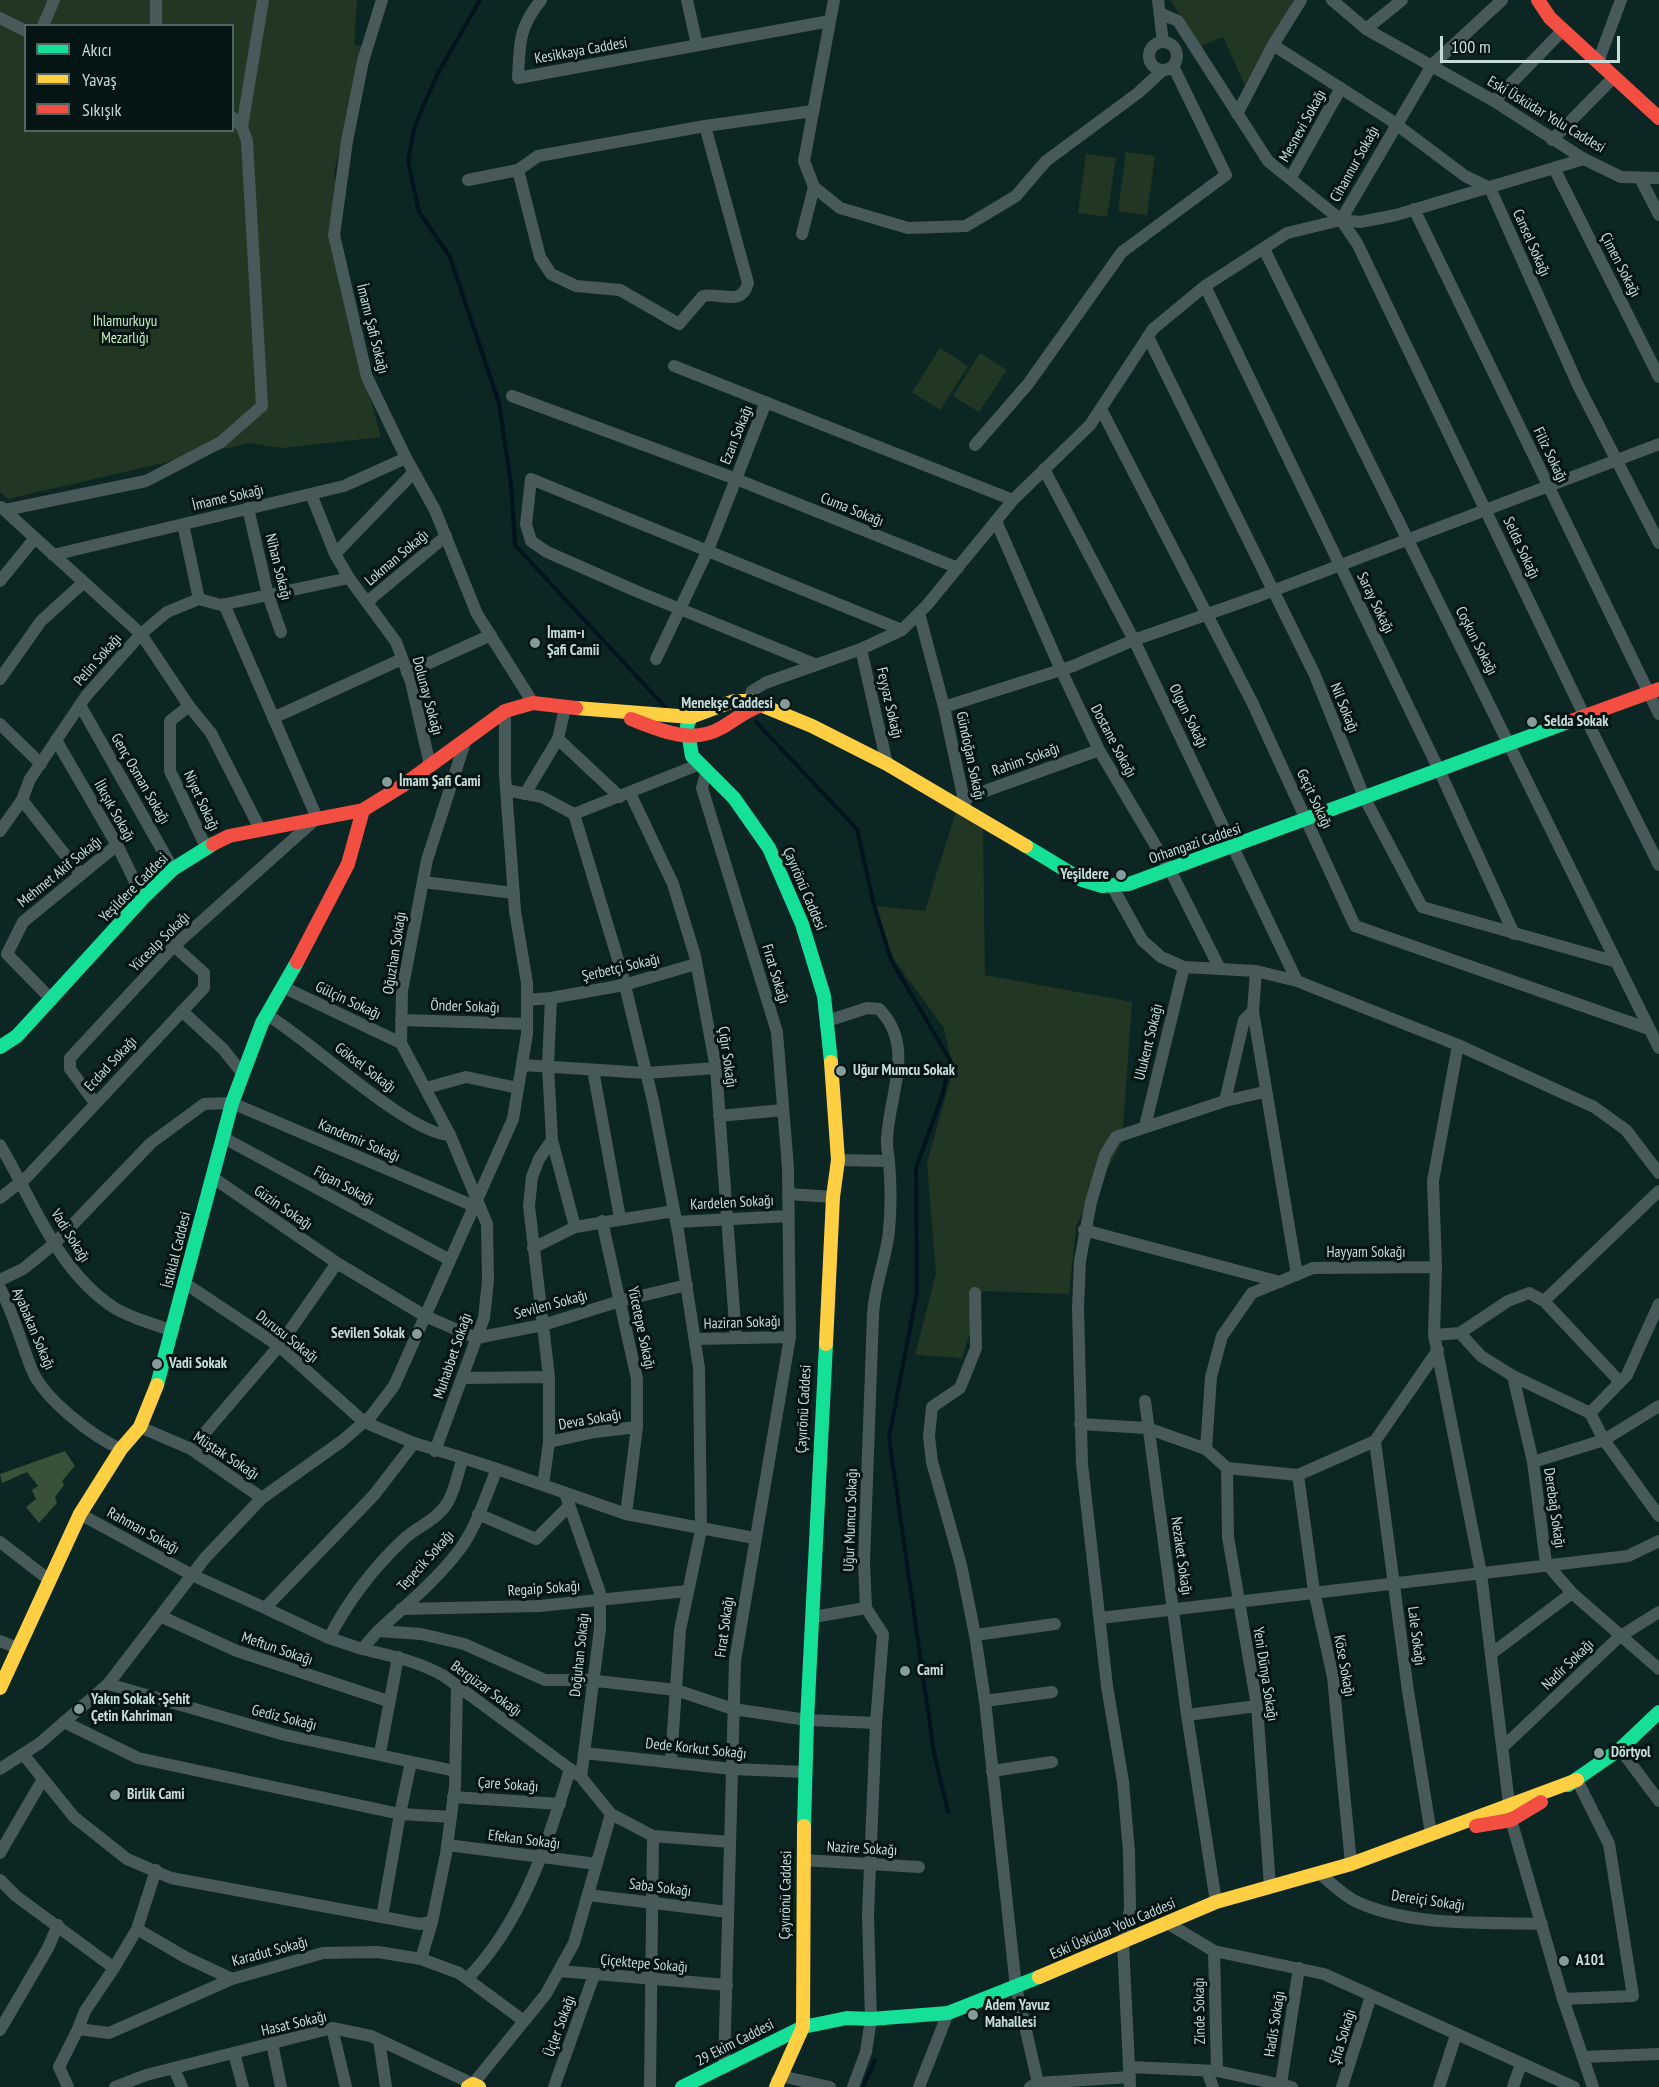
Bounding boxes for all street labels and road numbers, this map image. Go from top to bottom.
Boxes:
street label: Kesikkaya Caddesi [533,34,629,68]
street label: Eski Üsküdar Yolu Caddesi [1484,73,1608,157]
street label: Mesnevi Sokağı [1276,87,1330,165]
street label: Cihannur Sokağı [1327,123,1383,205]
street label: Cansel Sokağı [1508,207,1554,279]
street label: Çimen Sokağı [1596,230,1644,300]
street label: İmamı Şafi Sokağı [352,282,392,376]
street label: Ezan Sokağı [717,403,757,467]
street label: Filiz Sokağı [1529,424,1571,486]
street label: İmame Sokağı [190,481,266,515]
street label: Cuma Sokağı [818,489,886,531]
street label: Selda Sokağı [1499,514,1543,582]
street label: Lokman Sokağı [361,526,433,590]
street label: Nihan Sokağı [261,532,295,602]
street label: Saray Sokağı [1352,569,1398,637]
street label: Coşkun Sokağı [1451,604,1501,678]
street label: Pelin Sokağı [70,630,126,690]
street label: Dolunay Sokağı [408,655,446,737]
street label: Feyyaz Sokağı [872,666,906,740]
street label: Nil Sokağı [1326,680,1362,736]
street label: Olgun Sokağı [1165,681,1211,751]
street label: Dostane Sokağı [1086,701,1140,781]
street label: Gündoğan Sokağı [952,710,988,802]
street label: Genç Osman Sokağı [107,730,173,828]
street label: Rahim Sokağı [990,739,1062,781]
street label: Geçit Sokağı [1292,766,1336,832]
street label: Niyet Sokağı [179,768,223,834]
street label: İlkışık Sokağı [90,777,138,845]
street label: Orhangazi Caddesi [1147,820,1243,868]
street label: Mehmet Akif Sokağı [14,833,106,911]
street label: Çayırönü Caddesi [778,845,830,933]
street label: Yeşildere Caddesi [96,850,172,926]
street label: Yücealp Sokağı [126,908,194,976]
street label: Oğuzhan Sokağı [380,910,410,996]
street label: Fırat Sokağı [757,942,793,1006]
street label: Şerbetçi Sokağı [580,950,662,986]
street label: Gülçin Sokağı [312,978,384,1024]
street label: Önder Sokağı [430,997,500,1017]
street label: Ulukent Sokağı [1131,1002,1167,1082]
street label: Çığır Sokağı [714,1025,740,1089]
street label: Ecdad Sokağı [81,1033,141,1095]
street label: Göksel Sokağı [331,1039,399,1097]
street label: Kandemir Sokağı [315,1116,403,1166]
street label: Figan Sokağı [311,1163,377,1209]
street label: Güzin Sokağı [250,1182,316,1234]
street label: Kardelen Sokağı [690,1192,774,1214]
street label: Vadi Sokağı [47,1206,93,1266]
street label: İstiklal Caddesi [159,1210,195,1290]
street label: Hayyam Sokağı [1327,1244,1405,1262]
street label: Yücetepe Sokağı [623,1285,659,1371]
street label: Ayabakan Sokağı [8,1286,58,1372]
street label: Sevilen Sokağı [512,1287,590,1323]
street label: Durusu Sokağı [252,1307,322,1367]
street label: Muhabbet Sokağı [430,1311,476,1401]
street label: Haziran Sokağı [703,1313,781,1333]
street label: Çayırönü Caddesi [793,1364,815,1454]
street label: Deva Sokağı [557,1406,623,1434]
street label: Müştak Sokağı [190,1428,262,1484]
street label: Derebağ Sokağı [1539,1467,1569,1549]
street label: Uğur Mumcu Sokağı [840,1468,862,1572]
street label: Rahman Sokağı [104,1504,182,1558]
street label: Nezaket Sokağı [1167,1516,1195,1596]
street label: Tepecik Sokağı [394,1527,458,1595]
street label: Regaip Sokağı [507,1577,581,1601]
street label: Fırat Sokağı [712,1595,738,1659]
street label: Lale Sokağı [1403,1605,1429,1667]
street label: Doğuhan Sokağı [567,1612,593,1698]
street label: Yeni Dünya Sokağı [1249,1626,1281,1722]
street label: Meftun Sokağı [239,1628,315,1670]
street label: Köse Sokağı [1330,1634,1358,1698]
street label: Nadir Sokağı [1538,1636,1598,1694]
street label: Bergüzar Sokağı [447,1657,525,1721]
street label: Gediz Sokağı [250,1701,318,1735]
street label: Dede Korkut Sokağı [645,1735,747,1763]
street label: Çare Sokağı [477,1774,539,1796]
street label: Efekan Sokağı [487,1827,561,1853]
street label: Nazire Sokağı [826,1838,898,1860]
street label: Çayırönü Caddesi [776,1851,796,1939]
street label: Saba Sokağı [628,1875,692,1901]
street label: Dereiçi Sokağı [1390,1887,1466,1915]
street label: Eski Üsküdar Yolu Caddesi [1048,1894,1178,1964]
street label: Karadut Sokağı [230,1933,310,1971]
street label: Çiçektepe Sokağı [599,1951,689,1977]
street label: Zinde Sokağı [1190,1977,1210,2045]
street label: Hadis Sokağı [1261,1990,1289,2058]
street label: Üçler Sokağı [540,1993,580,2059]
street label: Şifa Sokağı [1326,2007,1360,2067]
street label: Hasat Sokağı [259,2008,329,2040]
street label: 29 Ekim Caddesi [693,2016,777,2070]

